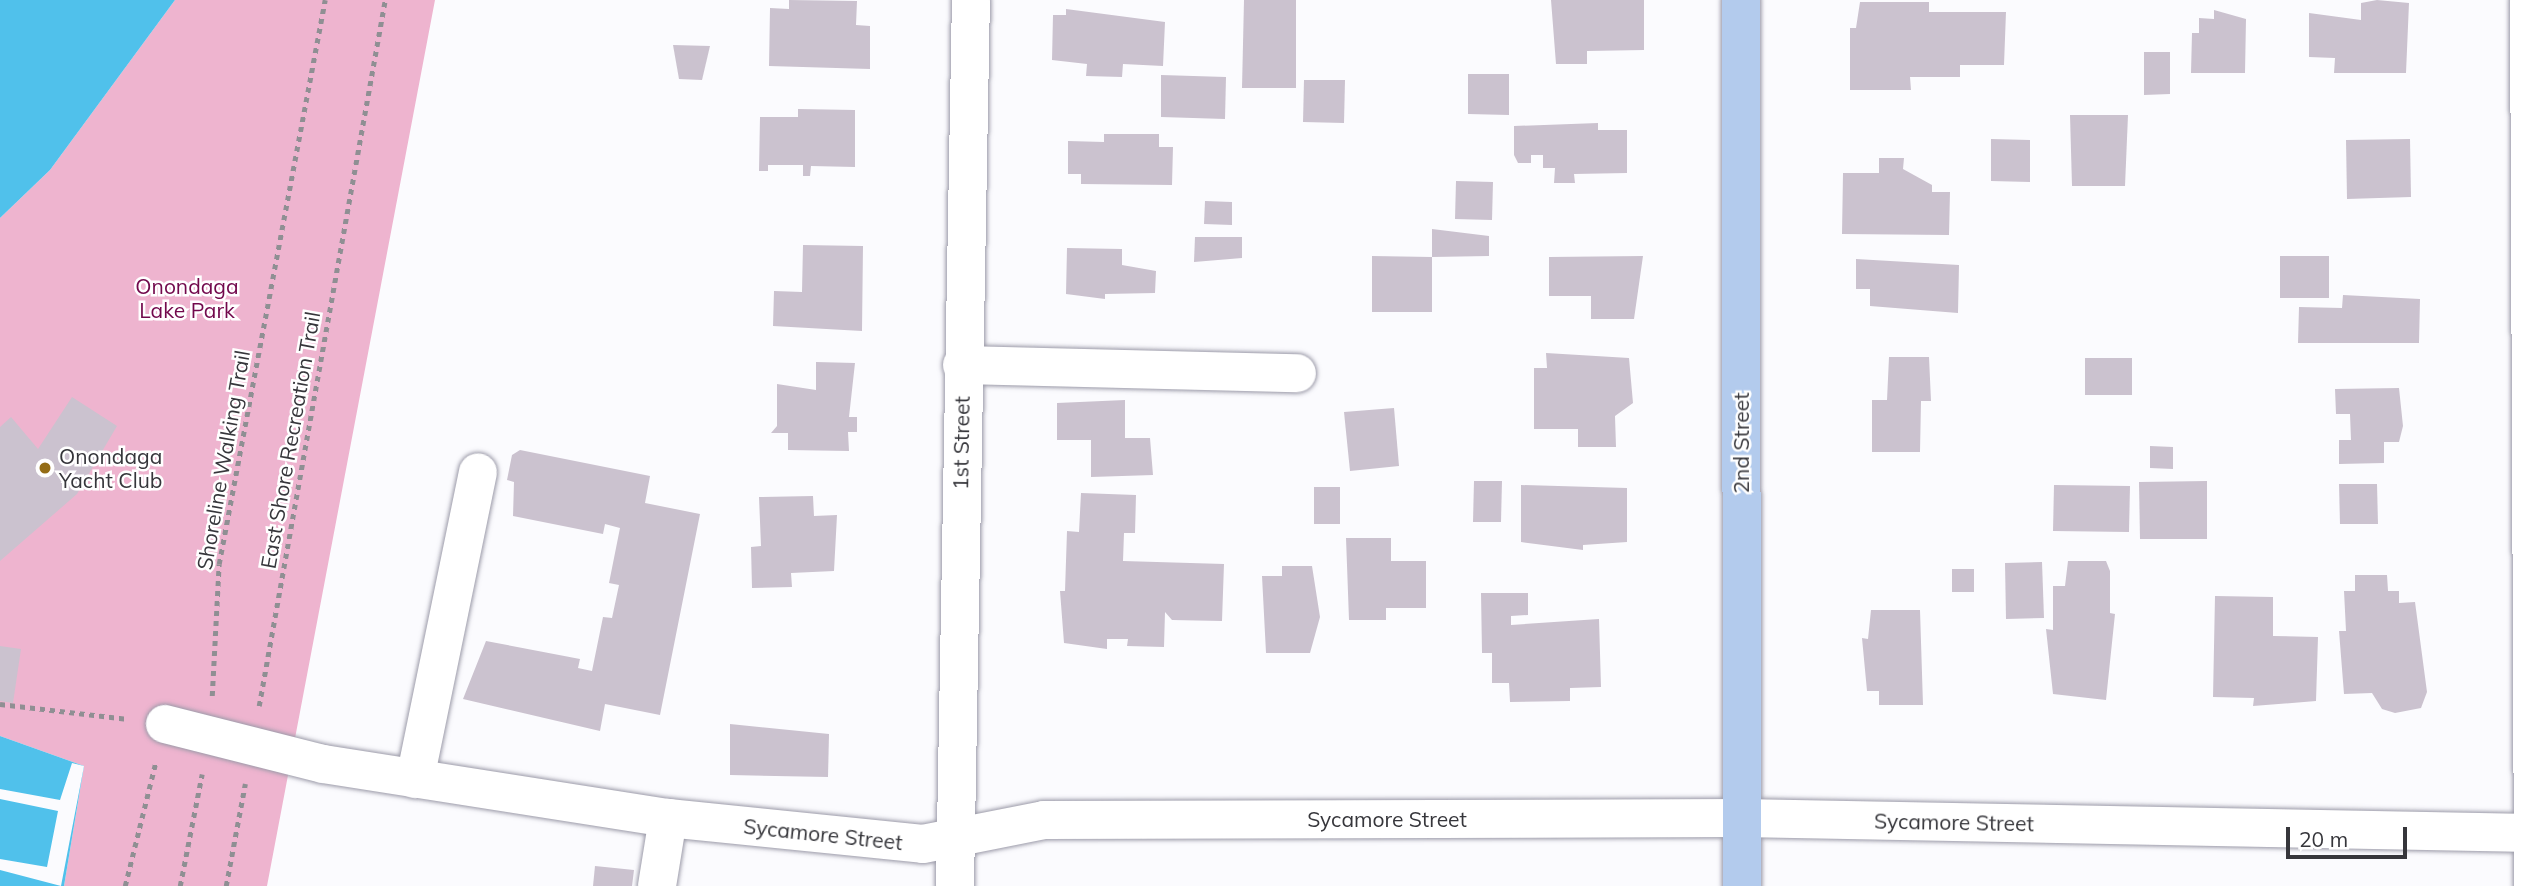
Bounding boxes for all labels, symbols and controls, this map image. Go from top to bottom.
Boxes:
park label: Onondaga Lake Park [135,273,239,323]
street label: East Shore Recreation Trail [255,309,325,571]
street label: Shoreline Walking Trail [191,348,255,572]
street label: 2nd Street [1728,392,1754,494]
street label: 1st Street [948,396,974,490]
place label: Onondaga Yacht Club [59,443,162,493]
marker: Onondaga Yacht Club [37,460,53,476]
street label: Sycamore Street [1307,806,1467,832]
street label: Sycamore Street [1874,808,2034,836]
scale bar [2289,812,2410,856]
street label: Sycamore Street [742,813,904,855]
text: 20 m [2299,826,2348,852]

